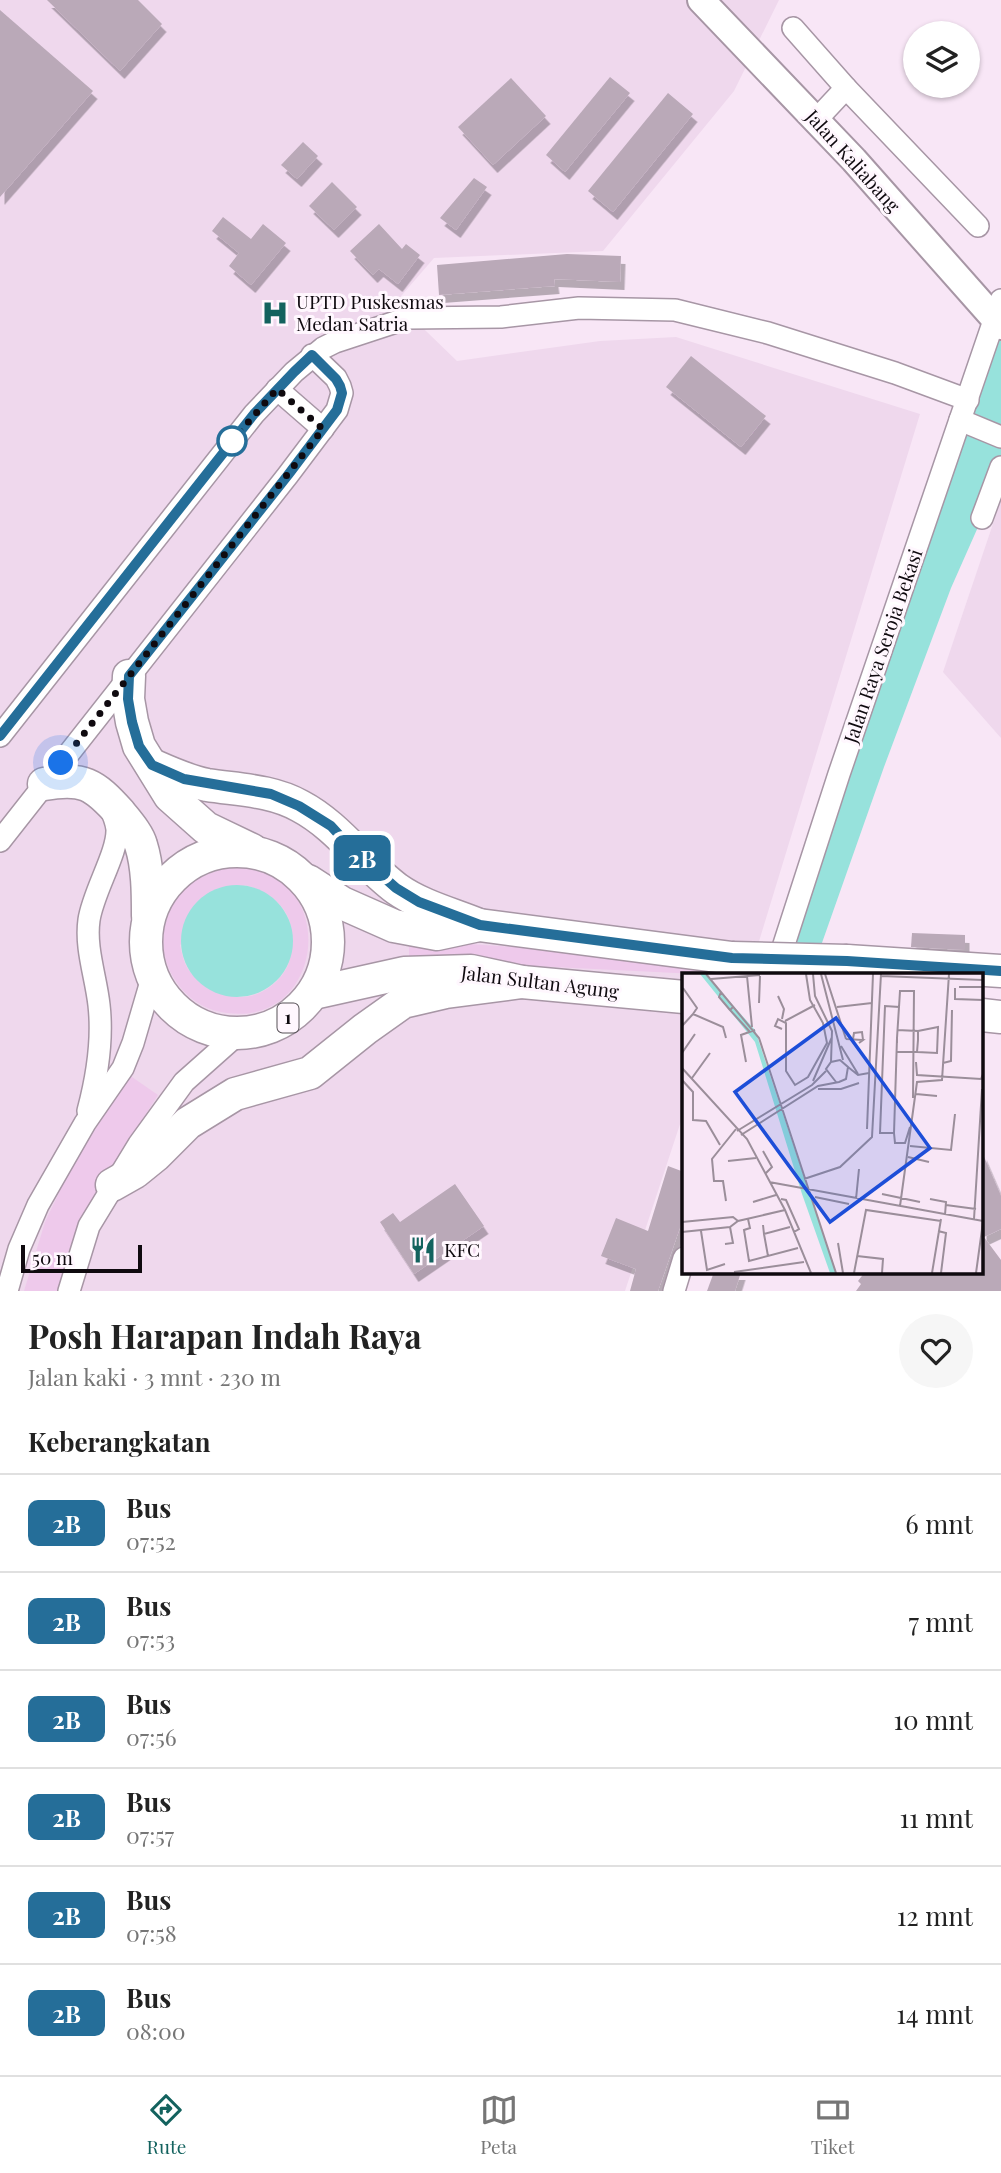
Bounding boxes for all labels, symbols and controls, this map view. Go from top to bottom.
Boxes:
map controls [903,21,980,98]
button: layers [903,21,980,98]
street label: Jalan Kaliabang [800,103,907,217]
place label: UPTD Puskesmas Medan Satria [296,288,444,336]
hospital icon: UPTD Puskesmas Medan Satria [260,298,290,328]
unlabelled marker [217,426,247,456]
street label: Jalan Raya Seroja Bekasi [836,545,928,747]
your location [43,745,78,780]
line badge: 2B [330,835,394,881]
text: 2B [348,842,376,874]
street label: Jalan Sultan Agung [459,958,621,1004]
inset map [682,973,984,1274]
road number: 1 [278,1003,298,1032]
restaurant icon: KFC [408,1235,438,1265]
place label: KFC [444,1236,480,1262]
scale bar [21,1242,142,1274]
text: 50 m [32,1244,73,1270]
text: Posh Harapan Indah Raya [28,1313,422,1357]
button: heart [899,1314,973,1388]
text: Jalan kaki · 3 mnt · 230 m [28,1361,281,1392]
text: Keberangkatan [28,1424,210,1459]
text: Bus [126,1490,171,1525]
text: 6 mnt [905,1506,973,1541]
text: 2B [52,1507,81,1539]
text: 07:52 [126,1525,176,1556]
text: Bus [126,1588,171,1623]
text: 7 mnt [908,1604,973,1639]
text: 2B [52,1605,81,1637]
text: 07:53 [126,1623,175,1654]
text: Bus [126,1686,171,1721]
text: 10 mnt [893,1702,973,1737]
text: 2B [52,1703,81,1735]
text: 07:56 [126,1721,177,1752]
text: Bus [126,1784,171,1819]
text: 11 mnt [899,1800,973,1835]
text: 2B [52,1801,81,1833]
text: 07:57 [126,1819,174,1850]
text: Bus [126,1882,171,1917]
text: 12 mnt [897,1898,973,1933]
text: 2B [52,1899,81,1931]
text: 07:58 [126,1917,177,1948]
text: Bus [126,1980,171,2015]
text: 14 mnt [896,1996,973,2031]
text: 2B [52,1997,81,2029]
text: 08:00 [126,2015,185,2046]
tab: Rute [147,2091,186,2159]
tab: Peta [480,2091,518,2159]
tab: Tiket [811,2091,854,2159]

